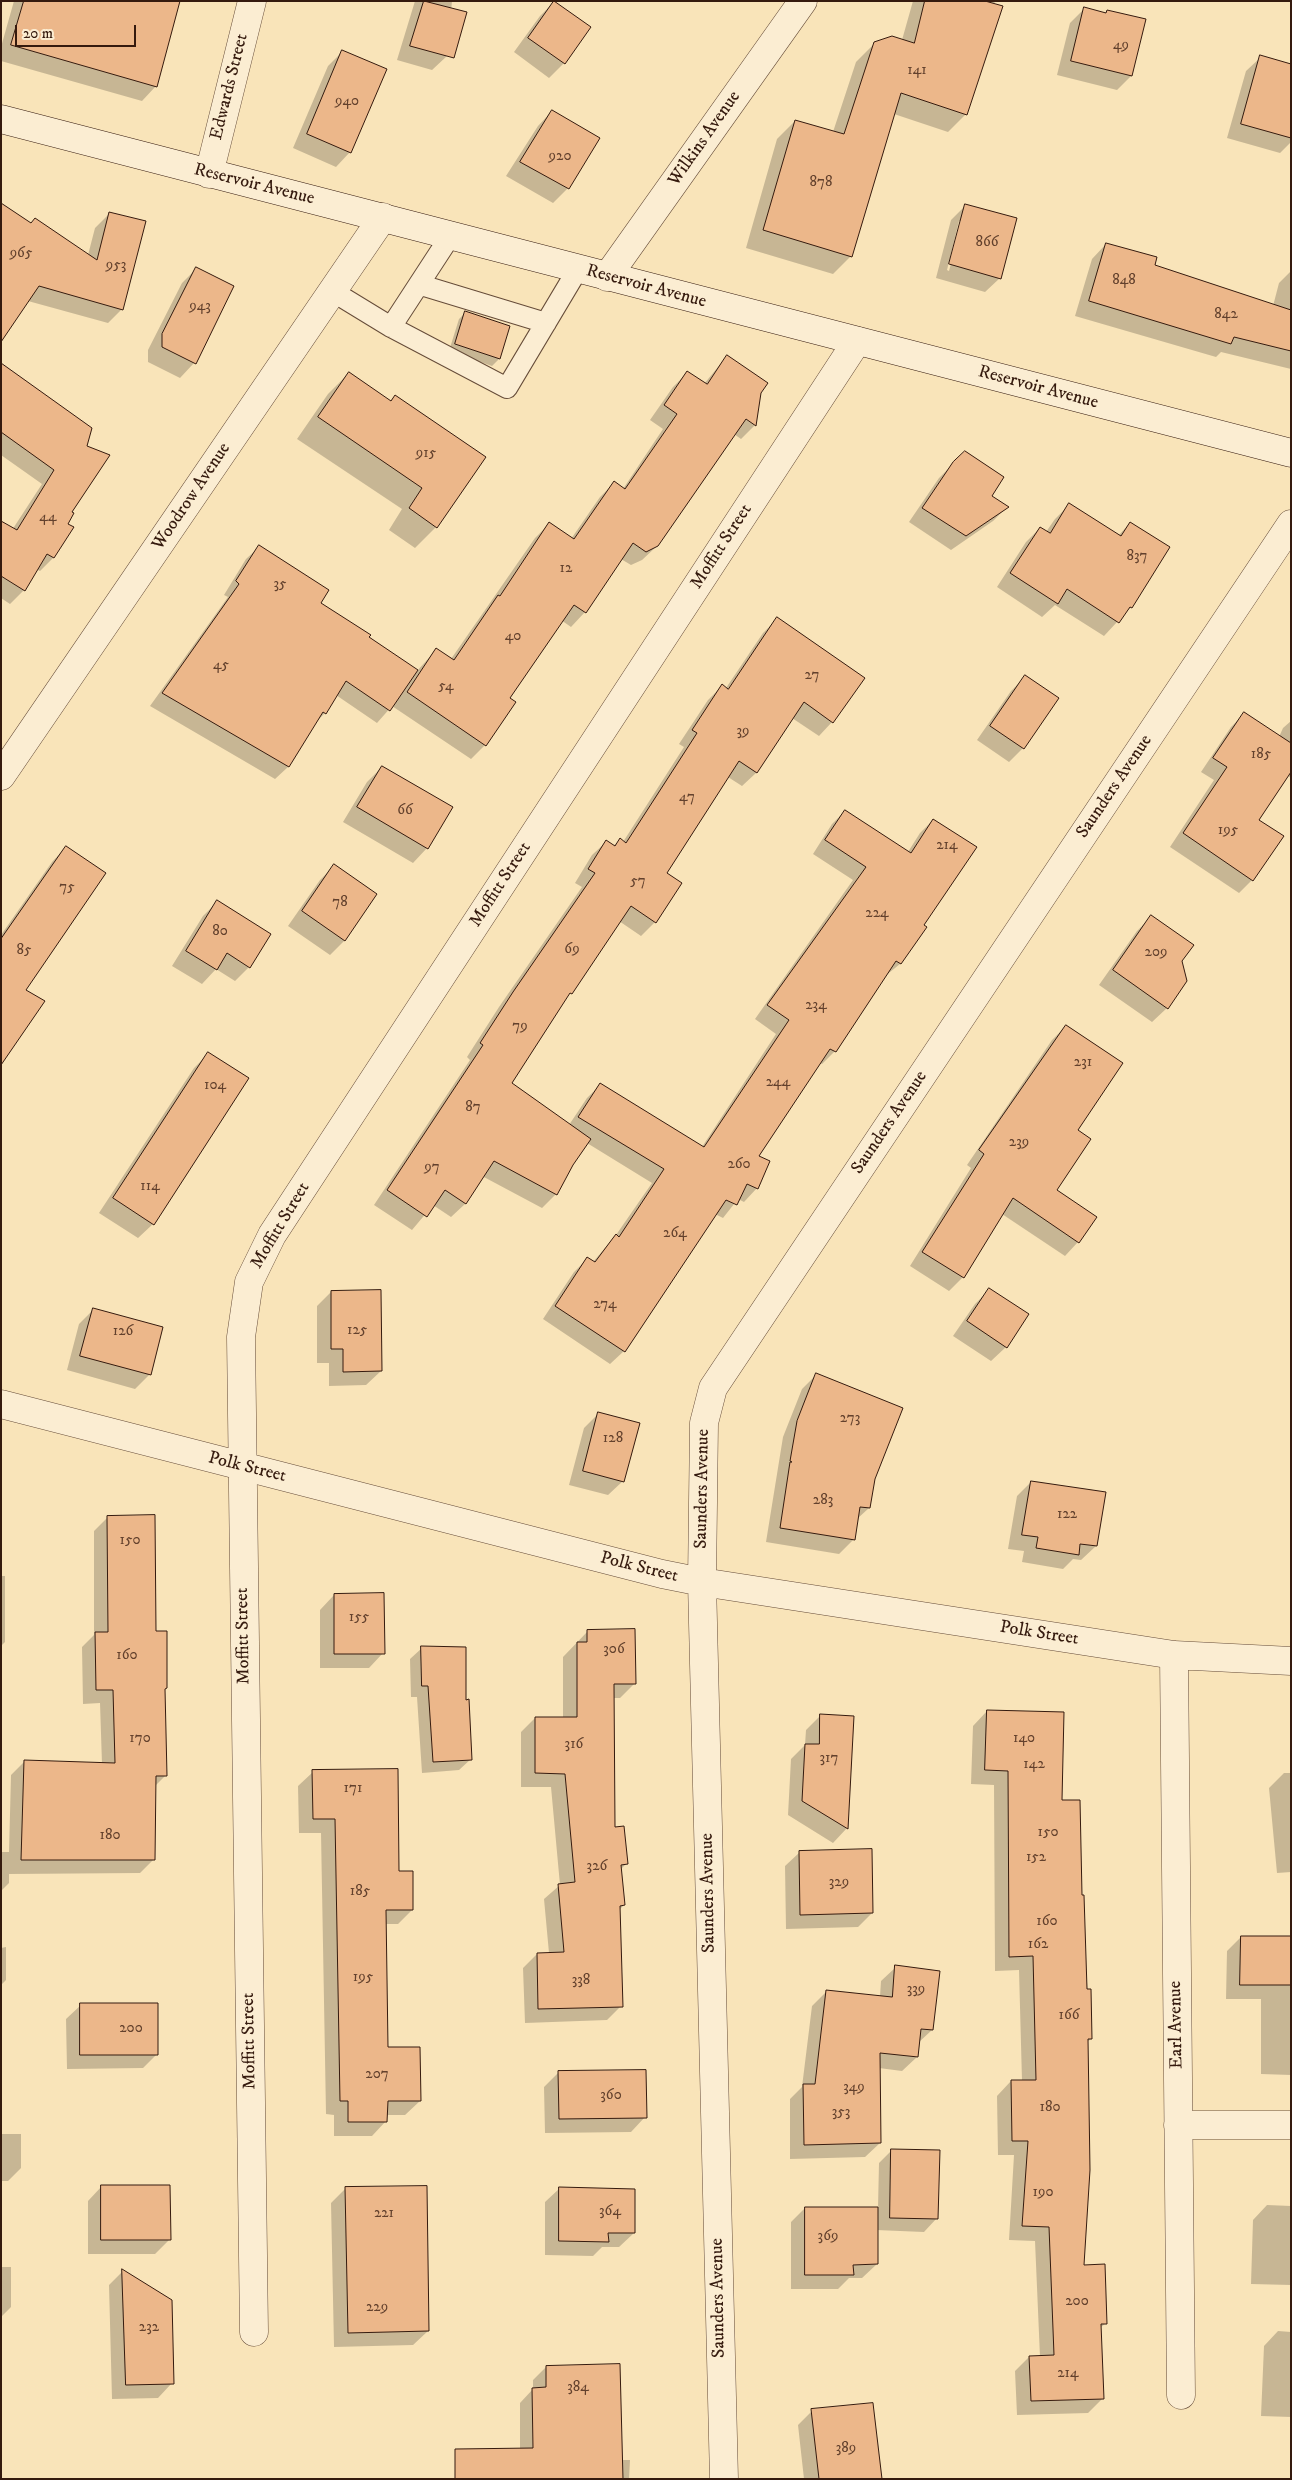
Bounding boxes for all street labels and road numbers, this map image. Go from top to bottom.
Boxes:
street label: Edwards Street [206,32,254,142]
street label: Wilkins Avenue [664,87,746,191]
street label: Reservoir Avenue [192,160,316,210]
street label: Reservoir Avenue [584,261,708,313]
street label: Reservoir Avenue [976,362,1100,414]
street label: Woodrow Avenue [148,439,236,555]
street label: Moffitt Street [687,500,757,594]
street label: Saunders Avenue [1072,731,1158,843]
street label: Moffitt Street [466,838,536,932]
street label: Saunders Avenue [847,1067,933,1179]
street label: Moffitt Street [247,1179,315,1273]
street label: Saunders Avenue [691,1429,715,1549]
street label: Polk Street [206,1448,288,1488]
street label: Polk Street [598,1548,680,1588]
street label: Moffitt Street [232,1587,256,1685]
street label: Polk Street [998,1617,1080,1651]
street label: Saunders Avenue [697,1833,721,1953]
street label: Earl Avenue [1165,1981,1189,2069]
street label: Moffitt Street [238,1992,262,2090]
street label: Saunders Avenue [707,2238,731,2358]

